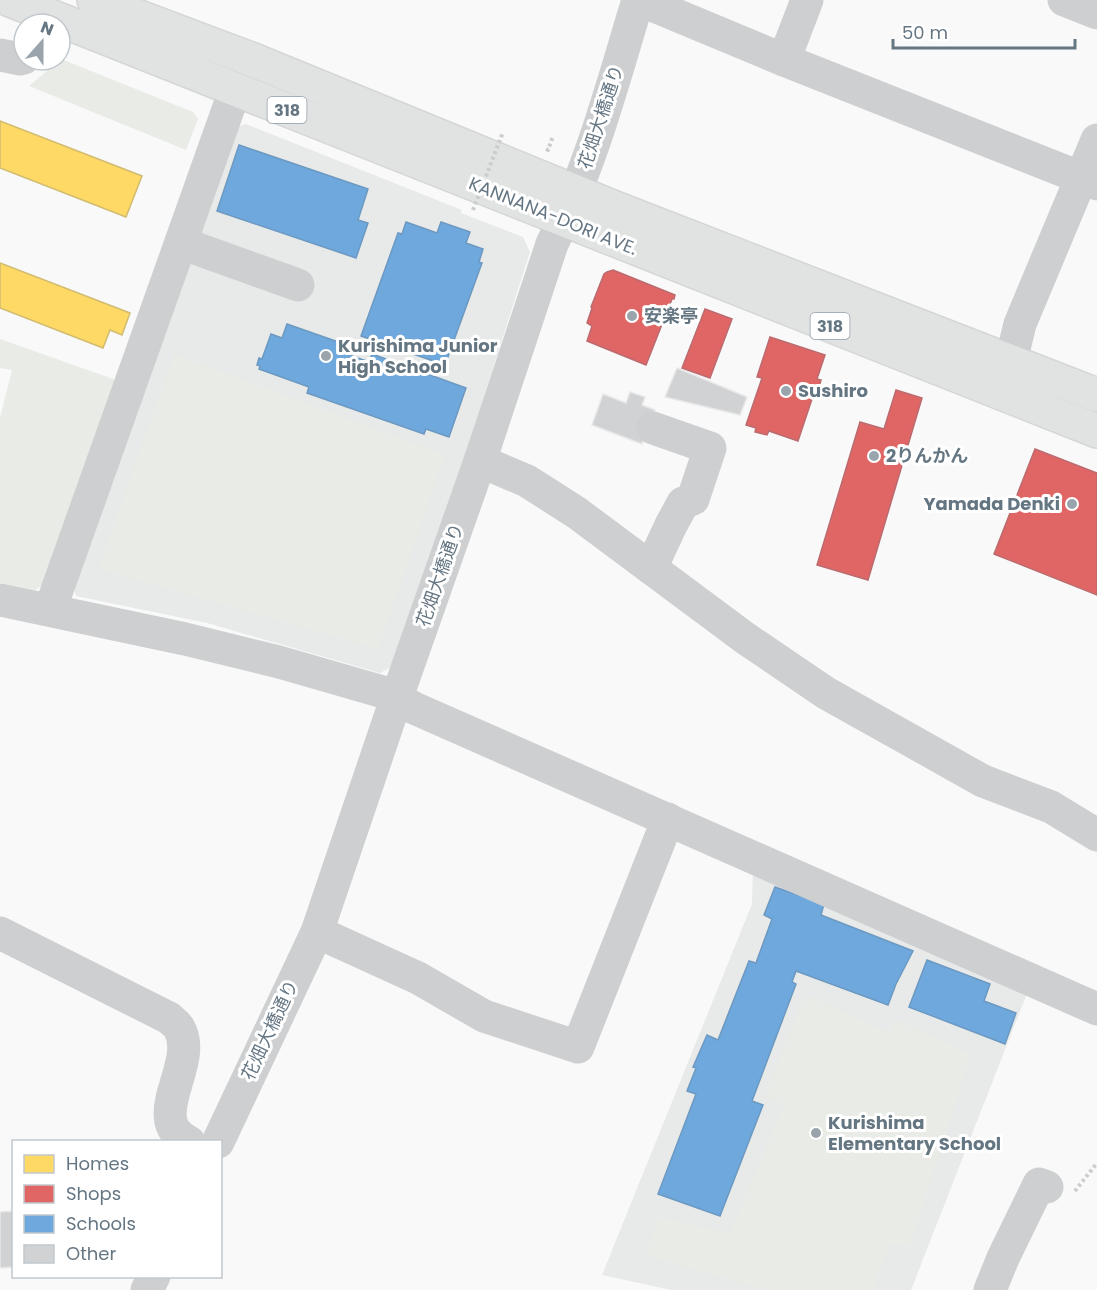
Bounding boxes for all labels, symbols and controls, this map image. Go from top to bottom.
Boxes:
north arrow [12,12,72,72]
scale bar [893,12,1074,50]
text: N [37,16,57,41]
text: 50 m [902,20,948,45]
street label: 花畑大橋通り [572,62,629,172]
road number: 318 [268,97,306,123]
street label: KANNANA-DORI AVE. [465,170,641,261]
place label: 安楽亭 [644,303,698,328]
marker: 安楽亭 [625,309,639,323]
road number: 318 [810,313,850,339]
place label: Kurishima Junior High School [338,333,498,379]
marker: Kurishima Junior High School [319,349,333,363]
place label: Sushiro [798,378,868,403]
marker: Sushiro [779,384,793,398]
place label: 2りんかん [886,443,968,468]
marker: 2りんかん [867,449,881,463]
place label: Yamada Denki [923,491,1060,516]
marker: Yamada Denki [1065,497,1079,511]
street label: 花畑大橋通り [410,520,469,630]
street label: 花畑大橋通り [235,976,304,1084]
place label: Kurishima Elementary School [828,1110,1001,1156]
marker: Kurishima Elementary School [809,1126,823,1140]
legend [12,1140,222,1278]
text: Homes [66,1151,129,1176]
text: Shops [66,1181,121,1206]
text: Schools [66,1211,136,1236]
text: Other [66,1241,116,1266]

